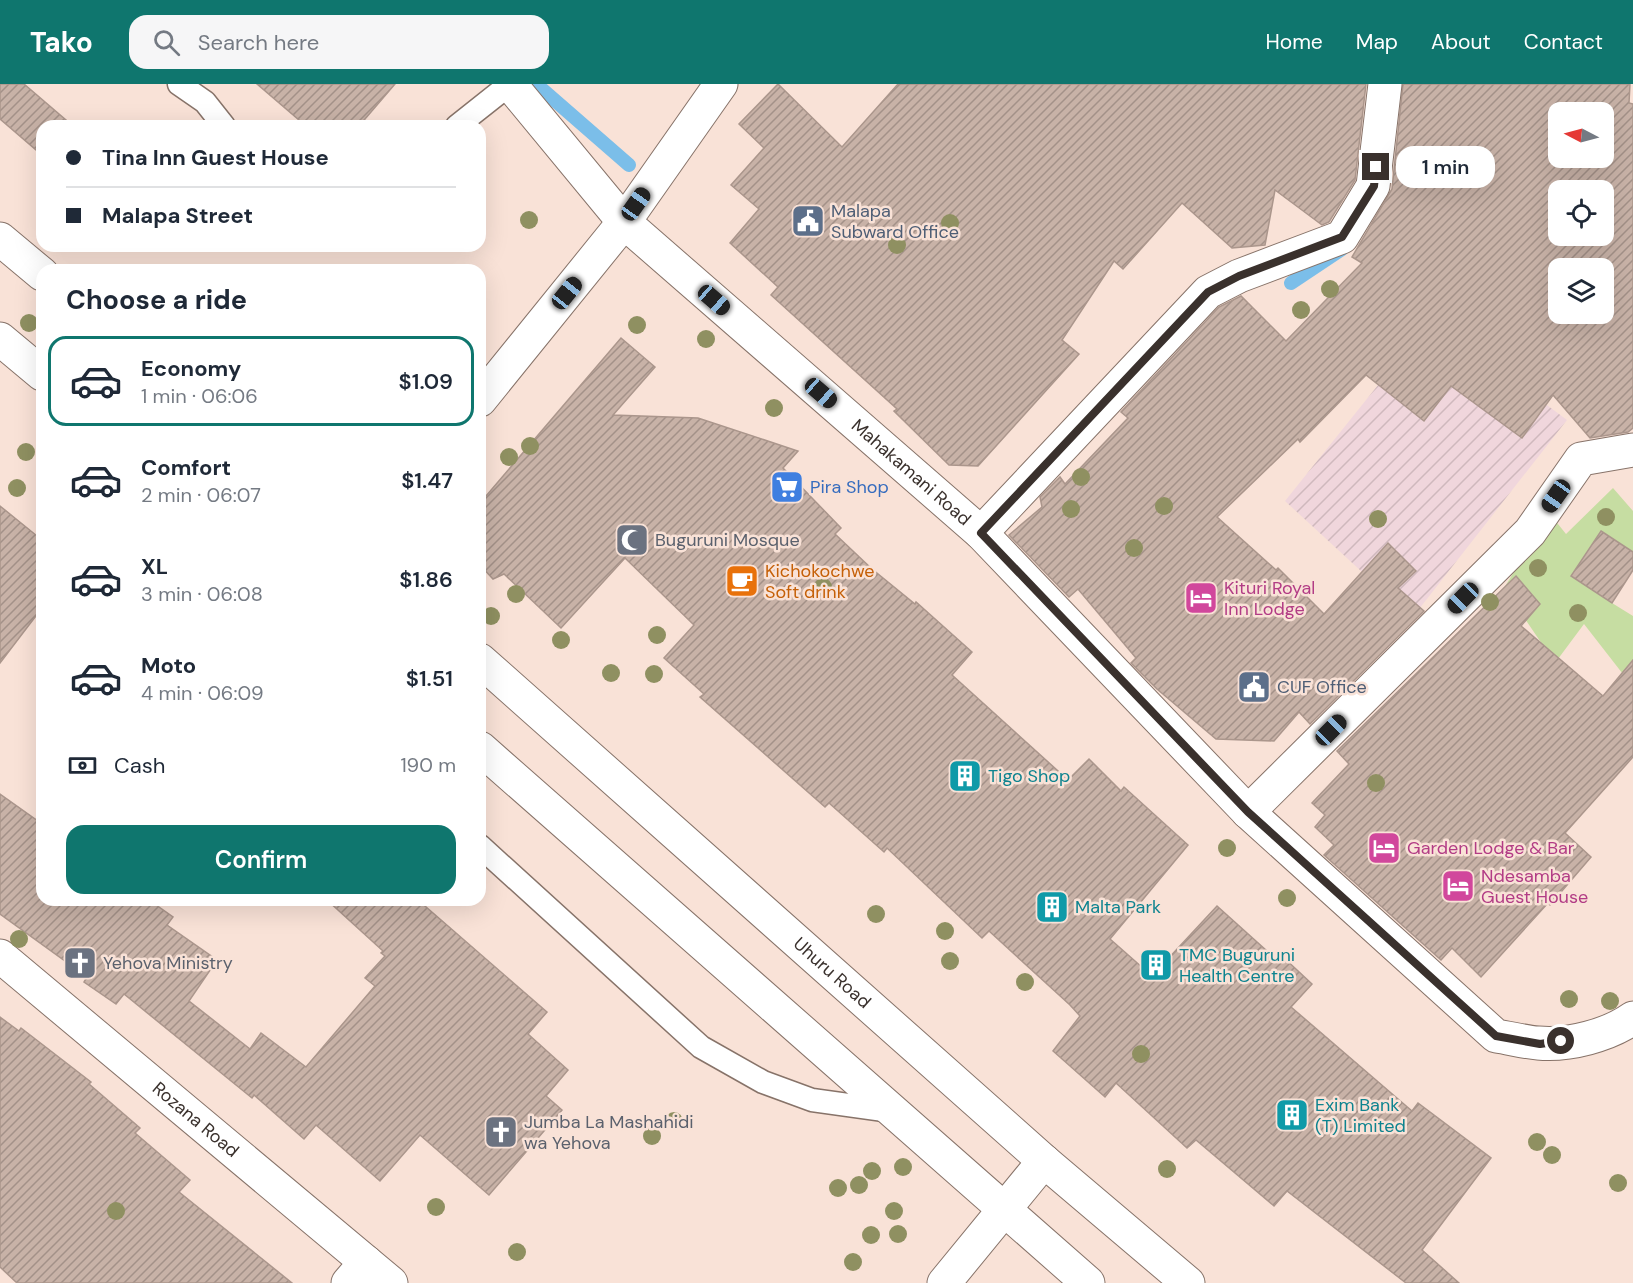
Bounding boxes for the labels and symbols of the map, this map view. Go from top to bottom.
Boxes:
north arrow [1548,102,1614,168]
callout: 1 min [1397,146,1496,188]
route end [1362,153,1389,180]
car [618,184,654,224]
place label: Malapa Subward Office [831,199,959,244]
public building icon: Malapa Subward Office [790,203,826,239]
car [549,273,585,313]
car [695,281,733,319]
car [802,374,840,412]
street label: Mahakamani Road [846,414,976,531]
supermarket icon: Pira Shop [769,469,805,505]
place label: Pira Shop [810,475,889,499]
car [1538,476,1574,516]
mosque icon: Buguruni Mosque [614,522,650,558]
place label: Buguruni Mosque [655,528,800,552]
place label: Kichokochwe Soft drink [765,559,875,604]
cafe icon: Kichokochwe Soft drink [724,563,760,599]
place label: Kituri Royal Inn Lodge [1224,576,1315,621]
car [1444,579,1482,617]
hotel icon: Kituri Royal Inn Lodge [1183,580,1219,616]
public building icon: CUF Office [1236,669,1272,705]
place label: CUF Office [1277,675,1367,699]
car [1312,711,1350,749]
building icon: Tigo Shop [947,758,983,794]
place label: Tigo Shop [988,764,1070,788]
hotel icon: Garden Lodge & Bar [1366,830,1402,866]
place label: Garden Lodge & Bar [1407,836,1575,860]
place label: Ndesamba Guest House [1481,864,1588,909]
hotel icon: Ndesamba Guest House [1440,868,1476,904]
building icon: Malta Park [1034,889,1070,925]
place label: Malta Park [1075,895,1161,919]
street label: Uhuru Road [788,932,876,1014]
place label: TMC Buguruni Health Centre [1179,943,1295,988]
church icon: Yehova Ministry [62,945,98,981]
building icon: TMC Buguruni Health Centre [1138,947,1174,983]
place label: Yehova Ministry [103,951,233,975]
route start [1547,1027,1574,1054]
street label: Rozana Road [147,1076,244,1163]
place label: Exim Bank (T) Limited [1315,1093,1406,1138]
building icon: Exim Bank (T) Limited [1274,1097,1310,1133]
place label: Jumba La Mashahidi wa Yehova [524,1110,694,1155]
church icon: Jumba La Mashahidi wa Yehova [483,1114,519,1150]

